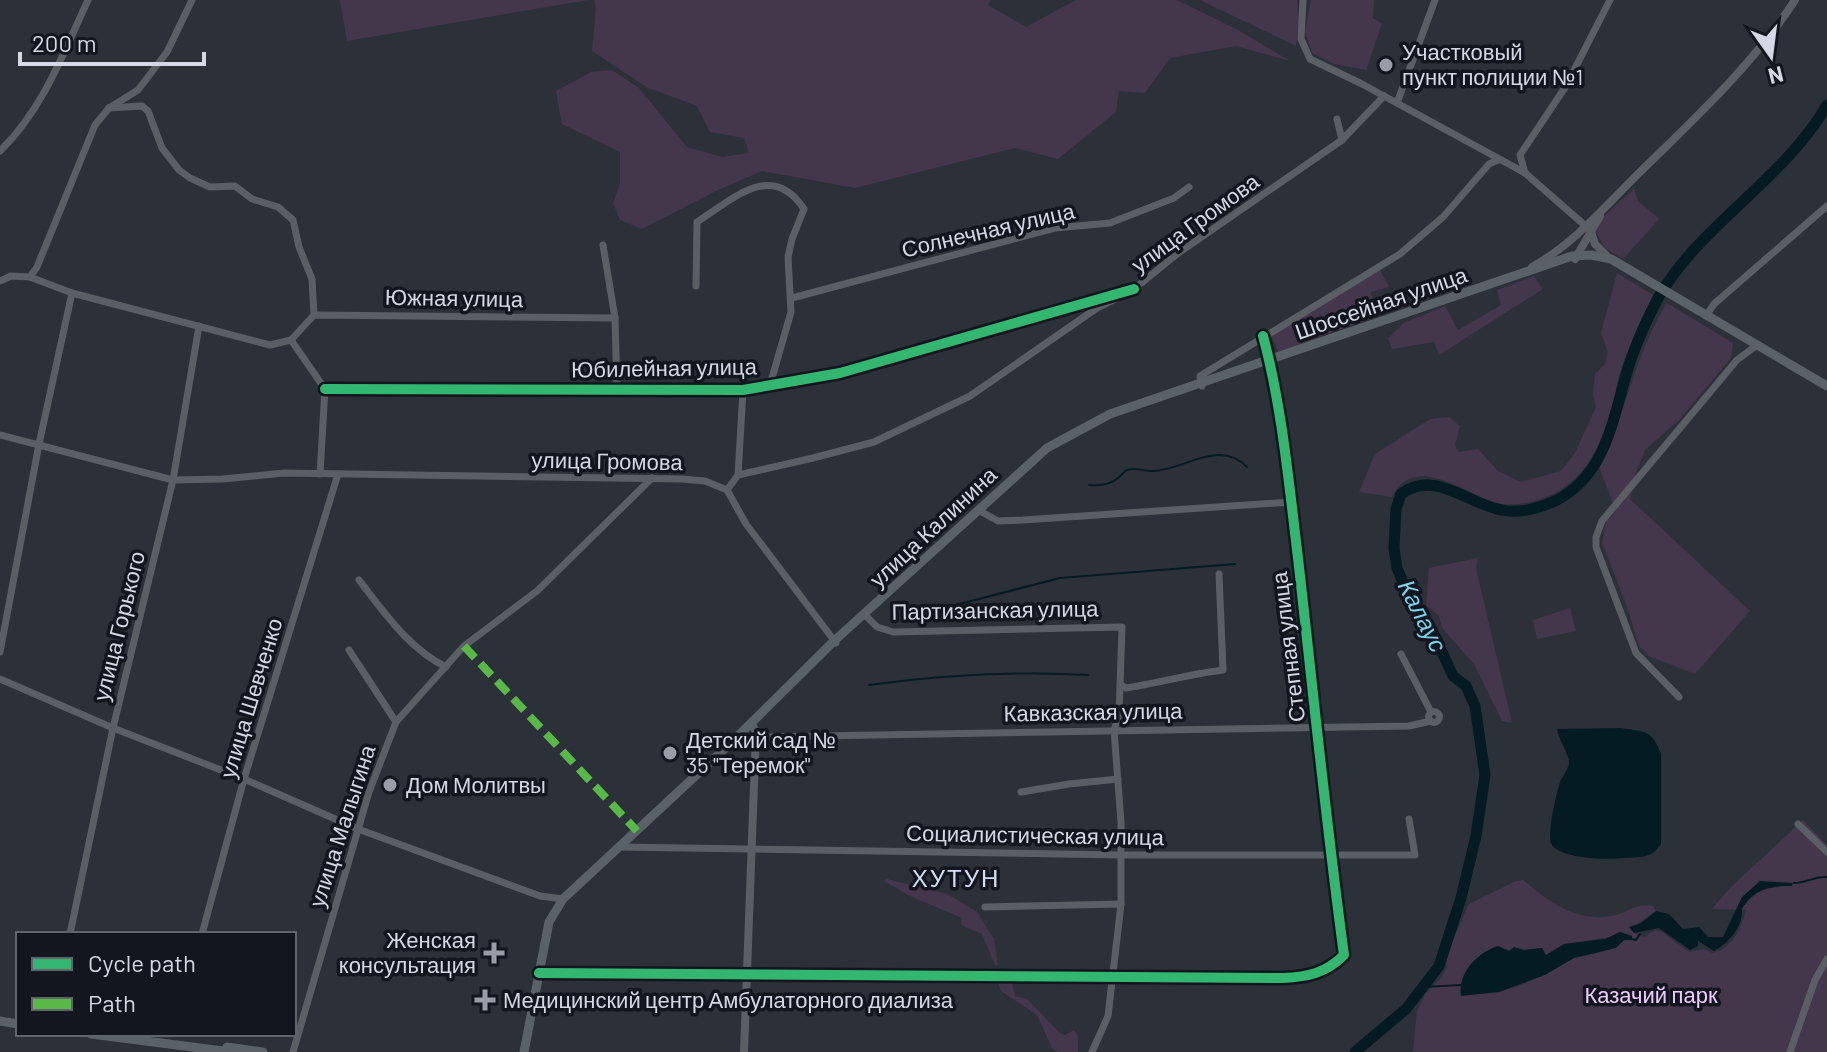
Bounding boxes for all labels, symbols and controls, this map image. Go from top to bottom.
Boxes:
scale bar [20,16,204,66]
north arrow [1731,16,1811,96]
text: 200 m [32,28,97,57]
place label: Участковый пункт полиции №1 [1402,38,1583,90]
marker: Участковый пункт полиции №1 [1377,56,1395,74]
text: N [1766,62,1786,91]
street label: улица Громова [1126,167,1264,278]
street label: Солнечная улица [899,196,1078,263]
street label: Шоссейная улица [1291,260,1471,345]
street label: Южная улица [385,283,524,312]
street label: Юбилейная улица [571,352,758,383]
street label: улица Громова [531,446,684,475]
street label: улица Калинина [864,460,1002,592]
street label: улица Горького [87,548,150,703]
street label: Степная улица [1265,570,1310,724]
water label: Калаус [1393,574,1454,656]
street label: Партизанская улица [891,594,1099,625]
street label: улица Шевченко [213,615,288,781]
street label: Кавказская улица [1003,696,1183,727]
place label: Детский сад № 35 "Теремок" [686,726,836,778]
street label: улица Малыгина [303,741,381,910]
marker: Детский сад № 35 "Теремок" [661,744,679,762]
place label: Дом Молитвы [406,771,546,798]
marker: Дом Молитвы [381,776,399,794]
street label: Социалистическая улица [906,819,1165,850]
district label: ХУТУН [912,863,1000,892]
place label: Женская консультация [339,926,476,978]
legend [16,932,296,1036]
marker: Женская консультация [483,942,505,964]
text: Cycle path [88,948,196,977]
park label: Казачий парк [1584,981,1718,1008]
place label: Медицинский центр Амбулаторного диализа [503,986,954,1013]
text: Path [88,988,136,1017]
marker: Медицинский центр Амбулаторного диализа [474,989,496,1011]

